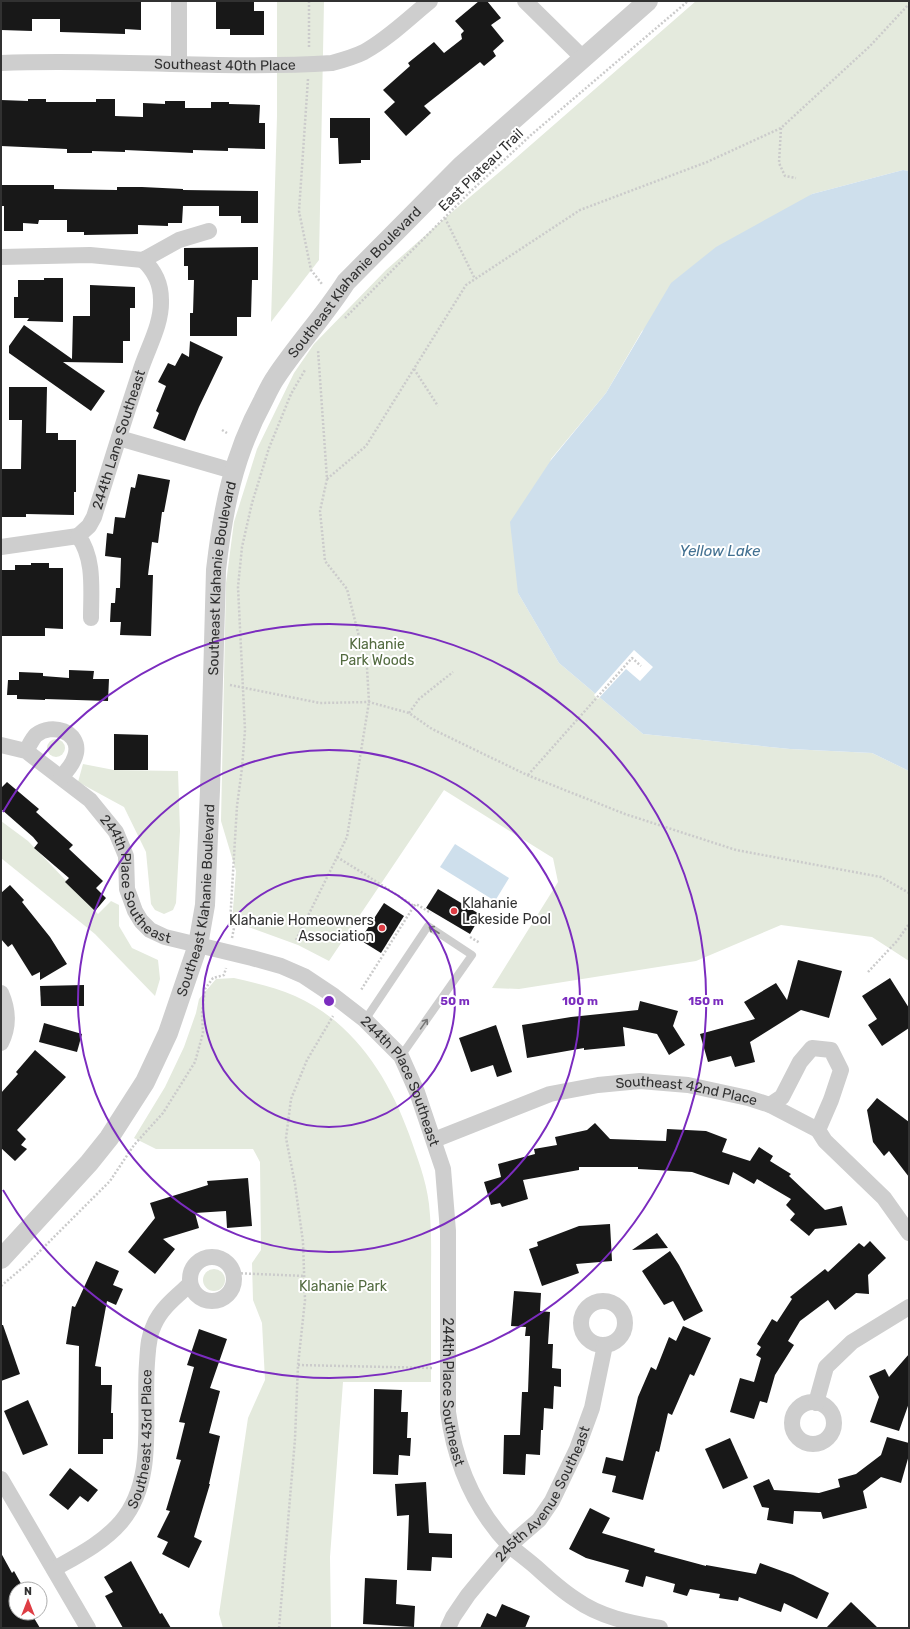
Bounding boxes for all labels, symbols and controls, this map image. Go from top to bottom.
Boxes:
street label: Southeast 40th Place [154,55,296,74]
street label: East Plateau Trail [435,125,527,215]
street label: Southeast Klahanie Boulevard [284,203,425,361]
street label: 244th Lane Southeast [88,367,149,512]
street label: Southeast Klahanie Boulevard [205,479,240,676]
water label: Yellow Lake [680,542,761,560]
park label: Klahanie Park Woods [340,636,414,669]
street label: Southeast Klahanie Boulevard [173,804,218,999]
street label: 244th Place Southeast [97,811,173,947]
place label: Klahanie Lakeside Pool [462,895,551,928]
marker: Klahanie Lakeside Pool [449,906,459,916]
place label: Klahanie Homeowners Association [229,912,374,945]
marker: Klahanie Homeowners Association [377,923,387,933]
one-way arrow [428,926,440,934]
centre of rings [322,994,336,1008]
text: 50 m [440,994,470,1008]
text: 100 m [562,994,598,1008]
text: 150 m [688,994,724,1008]
street label: 244th Place Southeast [357,1012,443,1149]
one-way arrow [420,1019,428,1030]
street label: Southeast 42nd Place [615,1072,760,1109]
park label: Klahanie Park [299,1278,388,1295]
street label: 244th Place Southeast [439,1318,469,1469]
street label: Southeast 43rd Place [123,1369,155,1512]
street label: 245th Avenue Southeast [491,1423,593,1565]
north arrow [8,1581,48,1621]
text: N [24,1585,32,1598]

